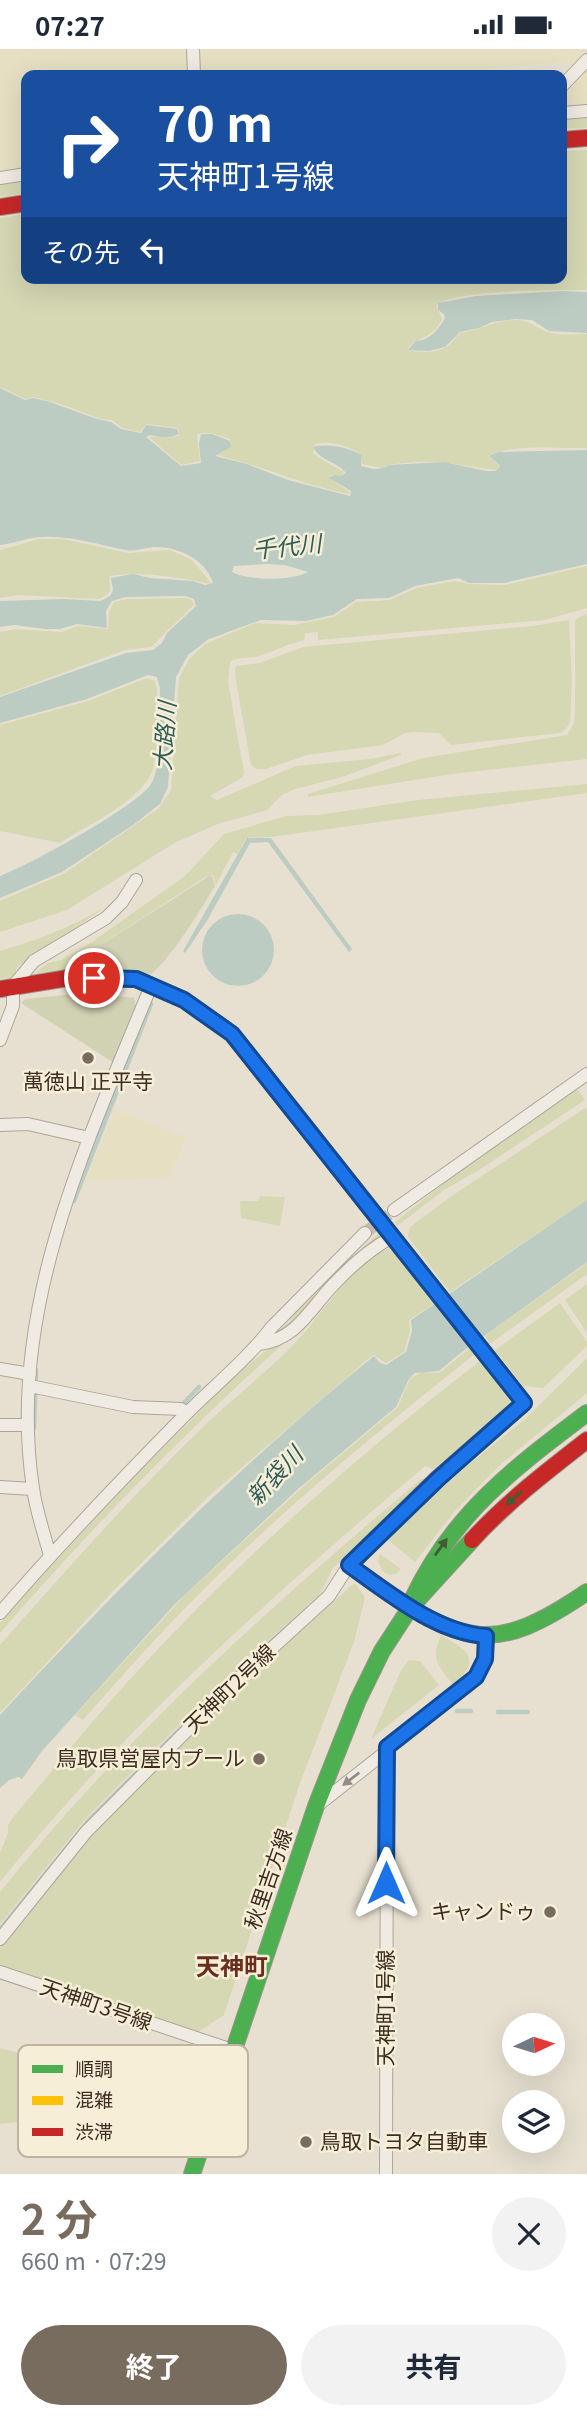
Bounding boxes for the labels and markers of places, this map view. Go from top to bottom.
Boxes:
pin [64,948,124,1008]
marker: 萬徳山 正平寺 [80,1050,96,1066]
place label: 萬徳山 正平寺 [23,1065,153,1095]
place label: 鳥取県営屋内プール [56,1742,245,1772]
marker: 鳥取県営屋内プール [251,1751,267,1767]
place label: キャンドゥ [431,1895,536,1925]
marker: キャンドゥ [542,1904,558,1920]
place label: 鳥取トヨタ自動車 [320,2125,488,2155]
marker: 鳥取トヨタ自動車 [298,2134,314,2150]

